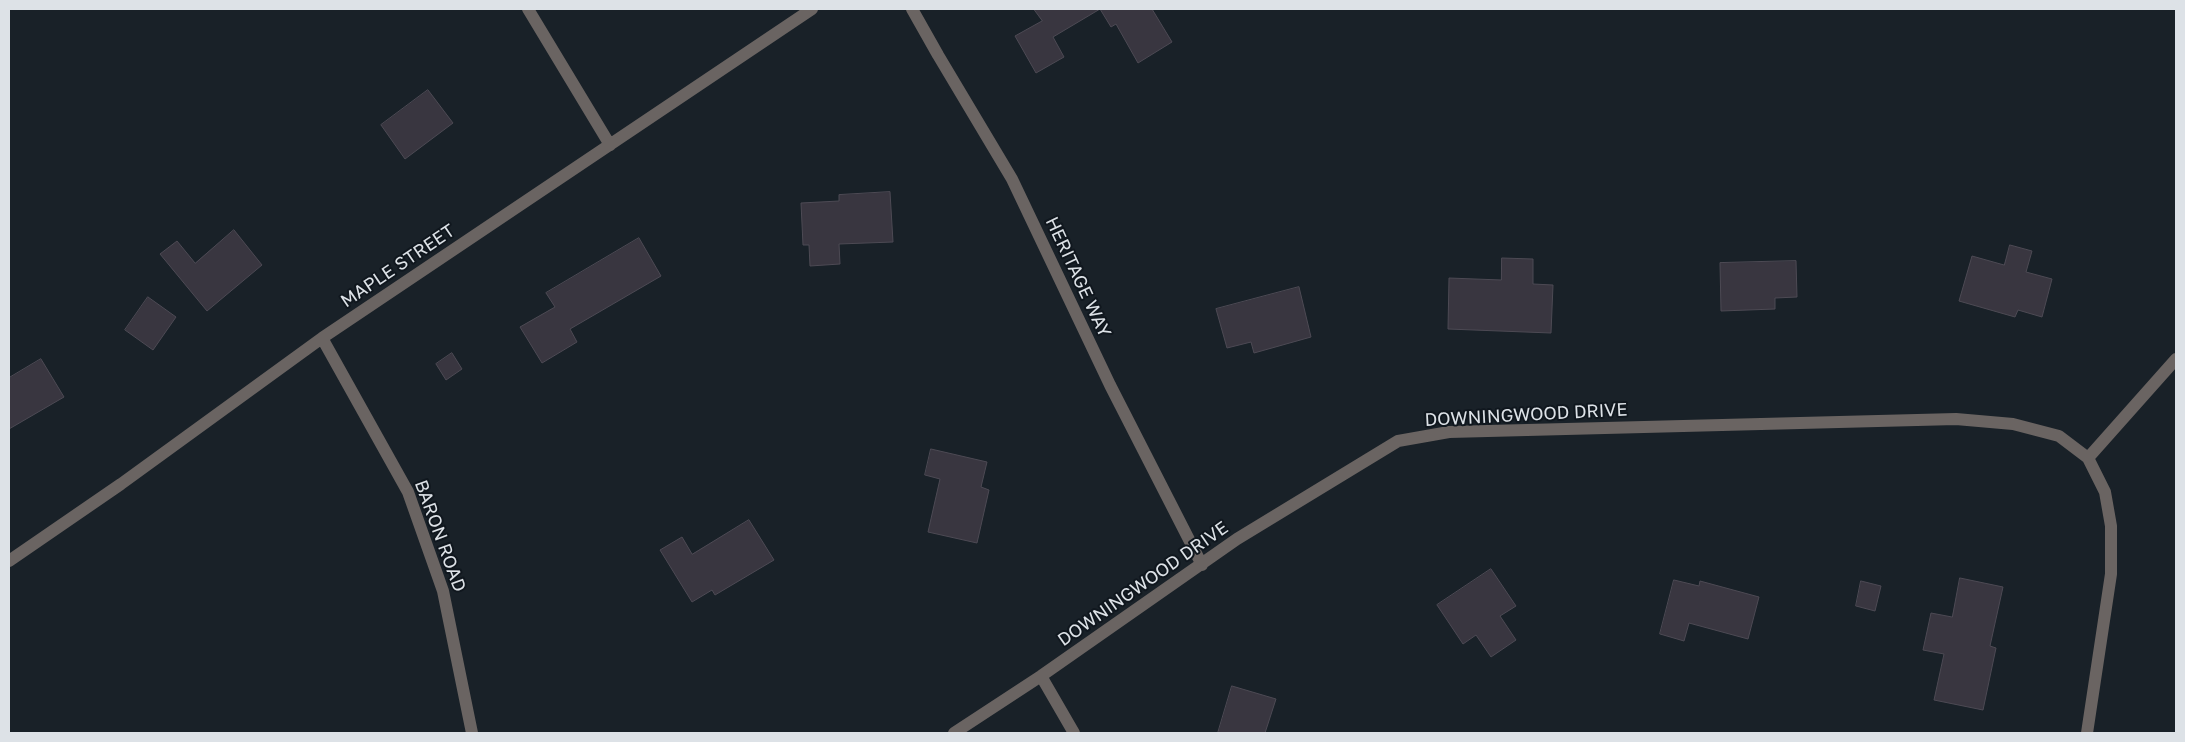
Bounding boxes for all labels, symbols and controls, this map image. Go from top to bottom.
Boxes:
street label: HERITAGE WAY [1041,213,1115,341]
street label: MAPLE STREET [337,220,459,312]
street label: DOWNINGWOOD DRIVE [1424,399,1628,431]
street label: BARON ROAD [410,477,470,595]
street label: DOWNINGWOOD DRIVE [1054,517,1232,651]

